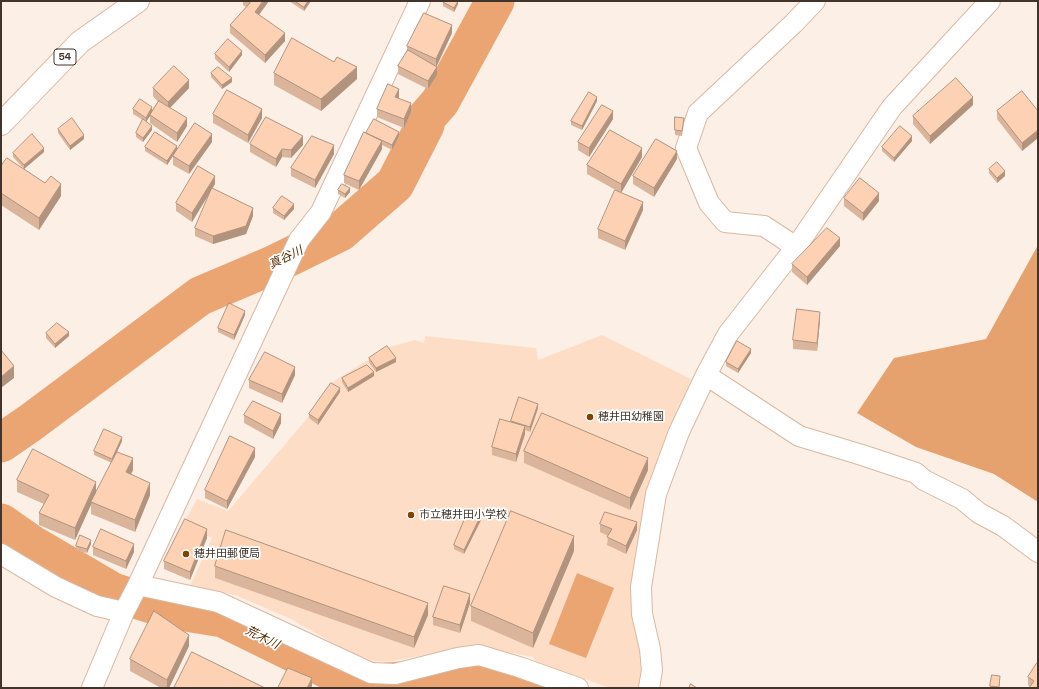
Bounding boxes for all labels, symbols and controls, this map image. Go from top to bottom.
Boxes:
road number: 54 [54,49,76,65]
water label: 真谷川 [267,244,305,272]
place label: 穂井田幼稚園 [598,410,664,424]
marker: 穂井田幼稚園 [585,412,595,422]
place label: 市立穂井田小学校 [419,508,507,522]
marker: 市立穂井田小学校 [406,510,416,520]
place label: 穂井田郵便局 [194,547,260,561]
marker: 穂井田郵便局 [181,549,191,559]
water label: 荒木川 [243,624,281,652]

